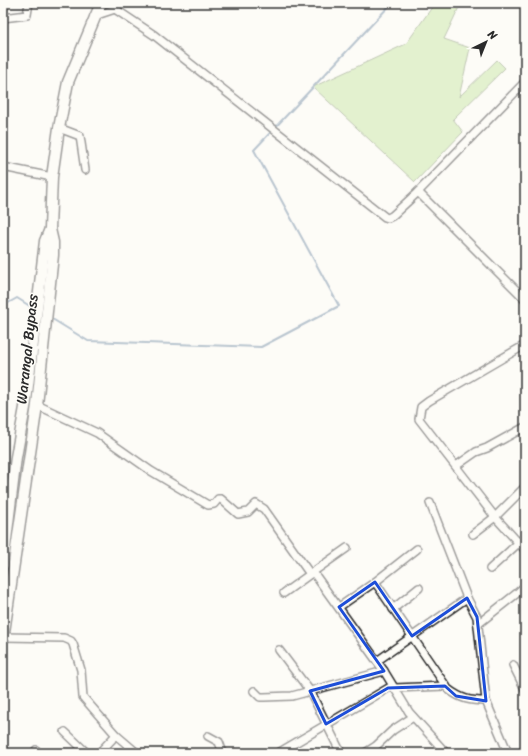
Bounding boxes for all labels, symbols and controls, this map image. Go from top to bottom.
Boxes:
north arrow [466,22,506,62]
text: N [482,25,502,45]
street label: Warangal Bypass [8,293,46,405]

